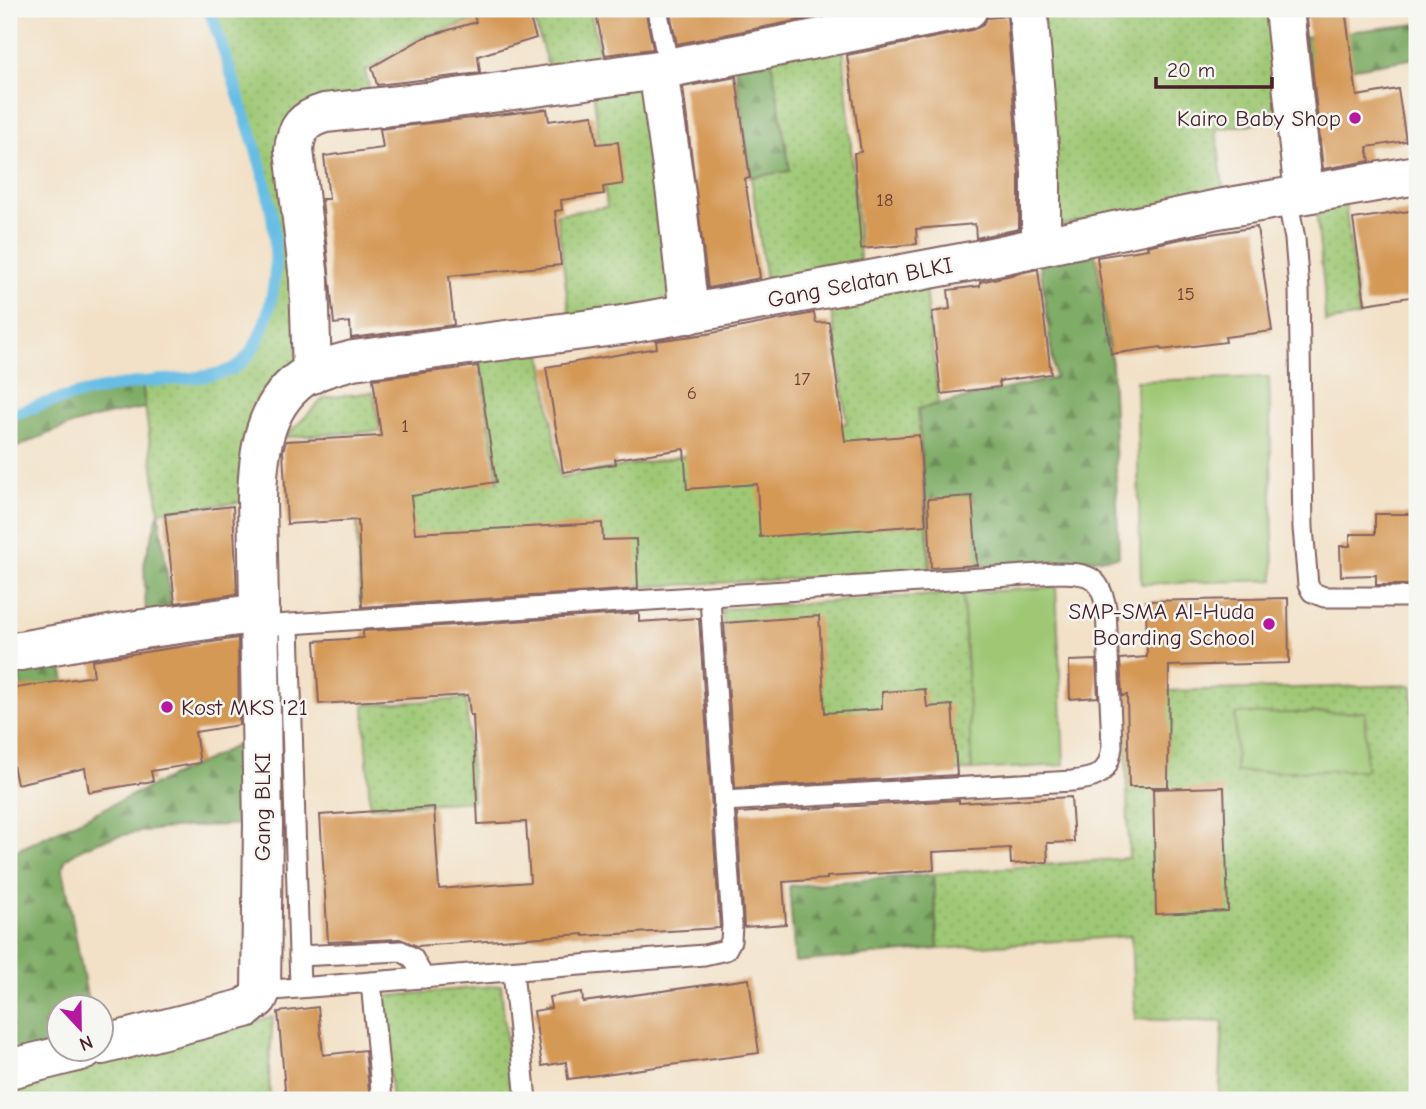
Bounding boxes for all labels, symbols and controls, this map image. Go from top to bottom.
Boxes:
scale bar [1156,46,1272,90]
text: 20 m [1167,58,1215,82]
place label: Kairo Baby Shop [1177,105,1341,132]
marker: Kairo Baby Shop [1347,110,1363,126]
house number: 18 [876,189,894,211]
street label: Gang Selatan BLKI [765,251,955,314]
house number: 15 [1177,283,1195,305]
house number: 17 [794,368,810,390]
house number: 6 [687,382,697,404]
house number: 1 [401,415,409,437]
place label: SMP-SMA Al-Huda Boarding School [1068,598,1255,651]
marker: SMP-SMA Al-Huda Boarding School [1261,616,1277,632]
place label: Kost MKS '21 [181,694,308,721]
marker: Kost MKS '21 [159,699,175,715]
street label: Gang BLKI [249,753,276,861]
north arrow [46,993,116,1064]
text: N [76,1030,96,1055]

